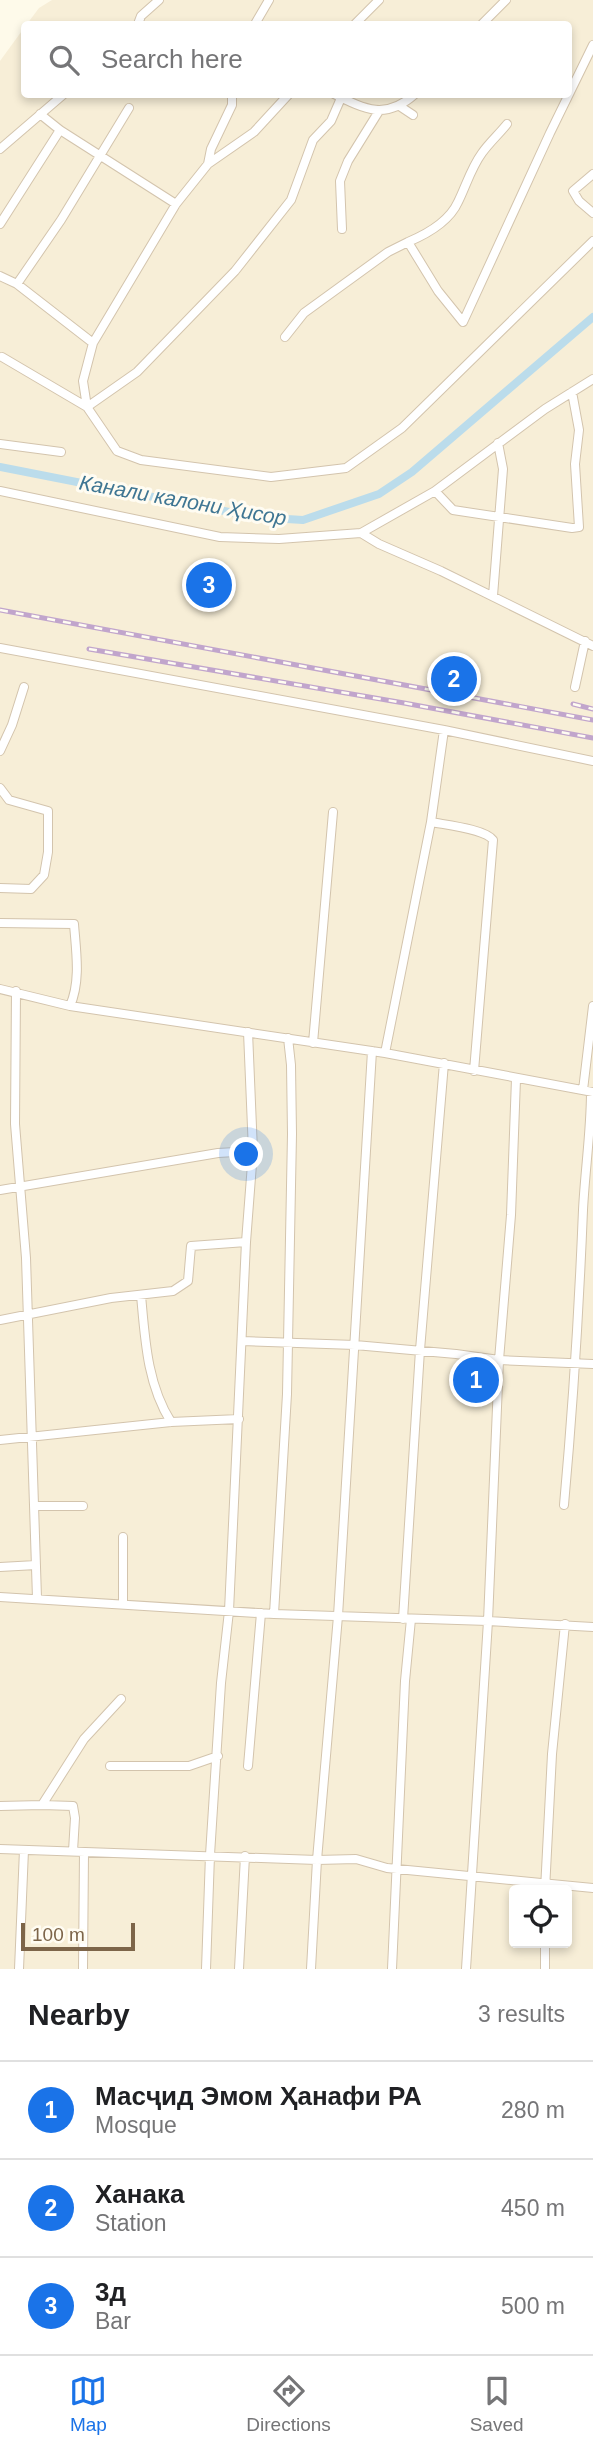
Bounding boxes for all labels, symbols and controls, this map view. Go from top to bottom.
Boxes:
search box [21,21,572,98]
icon: search [45,41,83,79]
text: Search here [101,44,243,74]
water label: Канали калони Ҳисор [78,470,288,530]
pin: 3 [186,559,232,611]
pin: 2 [431,653,477,705]
your location [229,1137,263,1171]
pin: 1 [453,1354,499,1406]
map controls [509,1885,572,1948]
button: locate [509,1885,572,1948]
scale bar [21,1920,135,1952]
text: 100 m [32,1924,85,1945]
text: Nearby [28,1998,130,2031]
text: 3 results [478,2001,565,2027]
text: Масҷид Эмом Ҳанафи РА [95,2081,422,2111]
text: 1 [45,2097,57,2123]
text: 280 m [501,2097,565,2123]
text: Mosque [95,2112,177,2138]
text: Ханака [95,2179,184,2209]
text: 2 [45,2195,57,2221]
text: 450 m [501,2195,565,2221]
text: Station [95,2210,167,2236]
text: 3д [95,2277,126,2307]
text: 3 [45,2293,57,2319]
text: 500 m [501,2293,565,2319]
text: Bar [95,2308,131,2334]
tab: Map [69,2372,107,2436]
tab: Directions [246,2372,331,2436]
tab: Saved [470,2372,524,2436]

